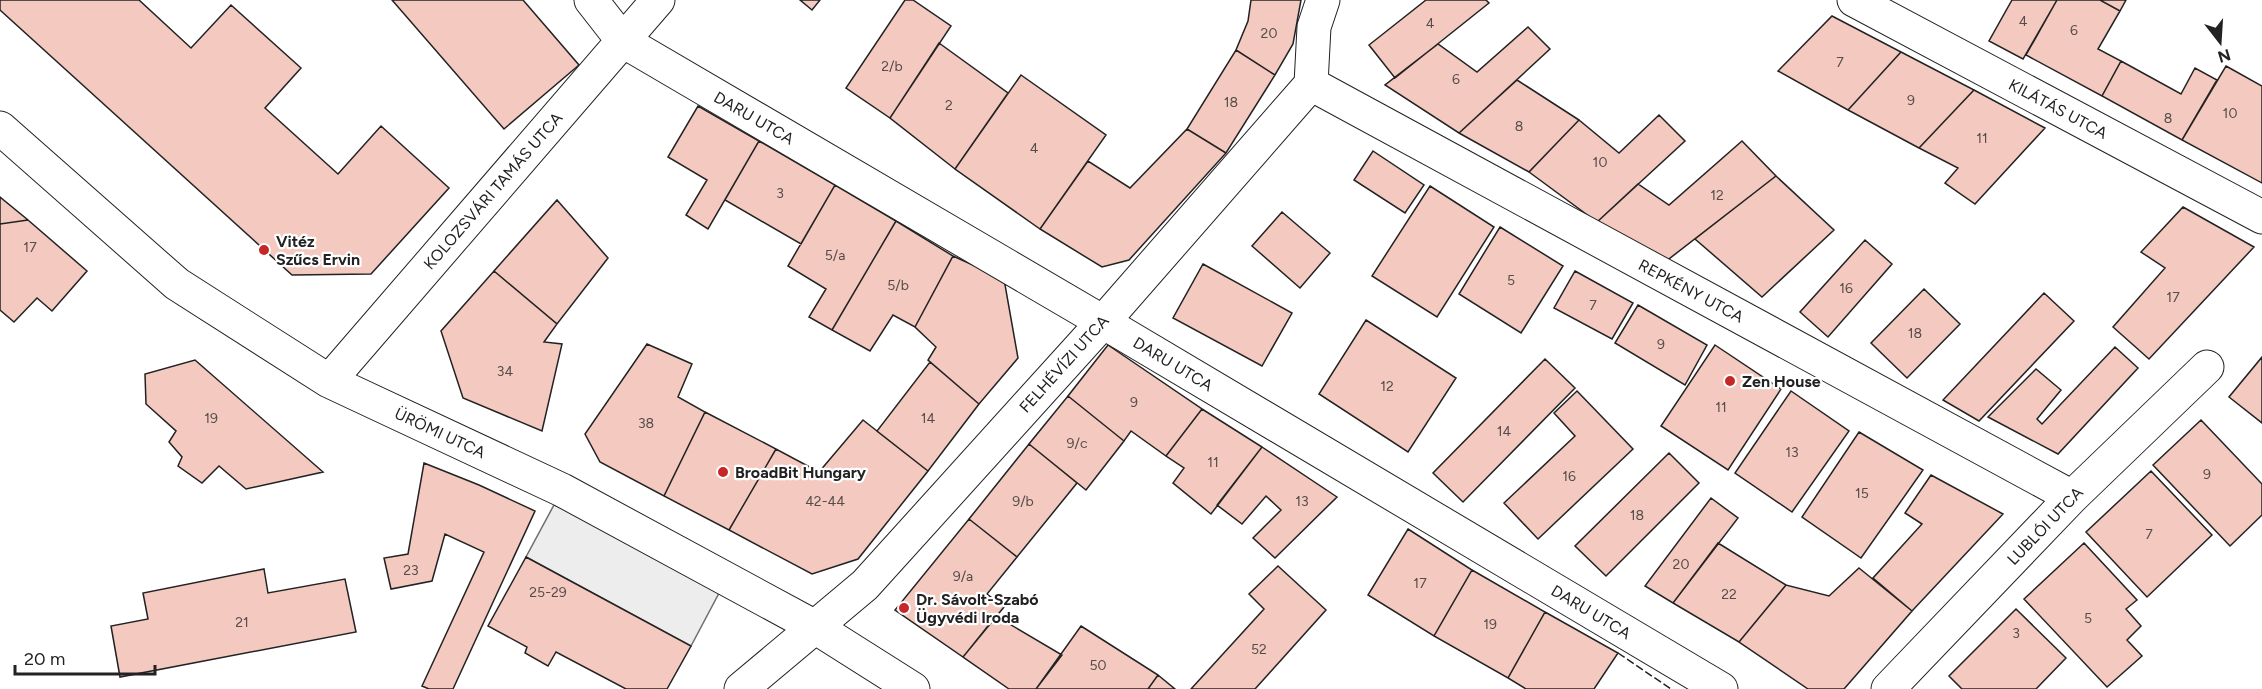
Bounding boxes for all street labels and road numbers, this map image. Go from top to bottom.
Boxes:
street label: KILÁTÁS UTCA [2005,75,2111,143]
street label: DARU UTCA [710,87,798,149]
street label: KOLOZSVÁRI TAMÁS UTCA [420,108,567,273]
street label: REPKÉNY UTCA [1635,255,1747,327]
street label: FELHÉVÍZI UTCA [1015,311,1113,417]
street label: DARU UTCA [1130,333,1216,395]
street label: ÜRÖMI UTCA [392,404,489,462]
street label: LUBLÓI UTCA [2003,483,2087,569]
street label: DARU UTCA [1548,581,1634,643]

